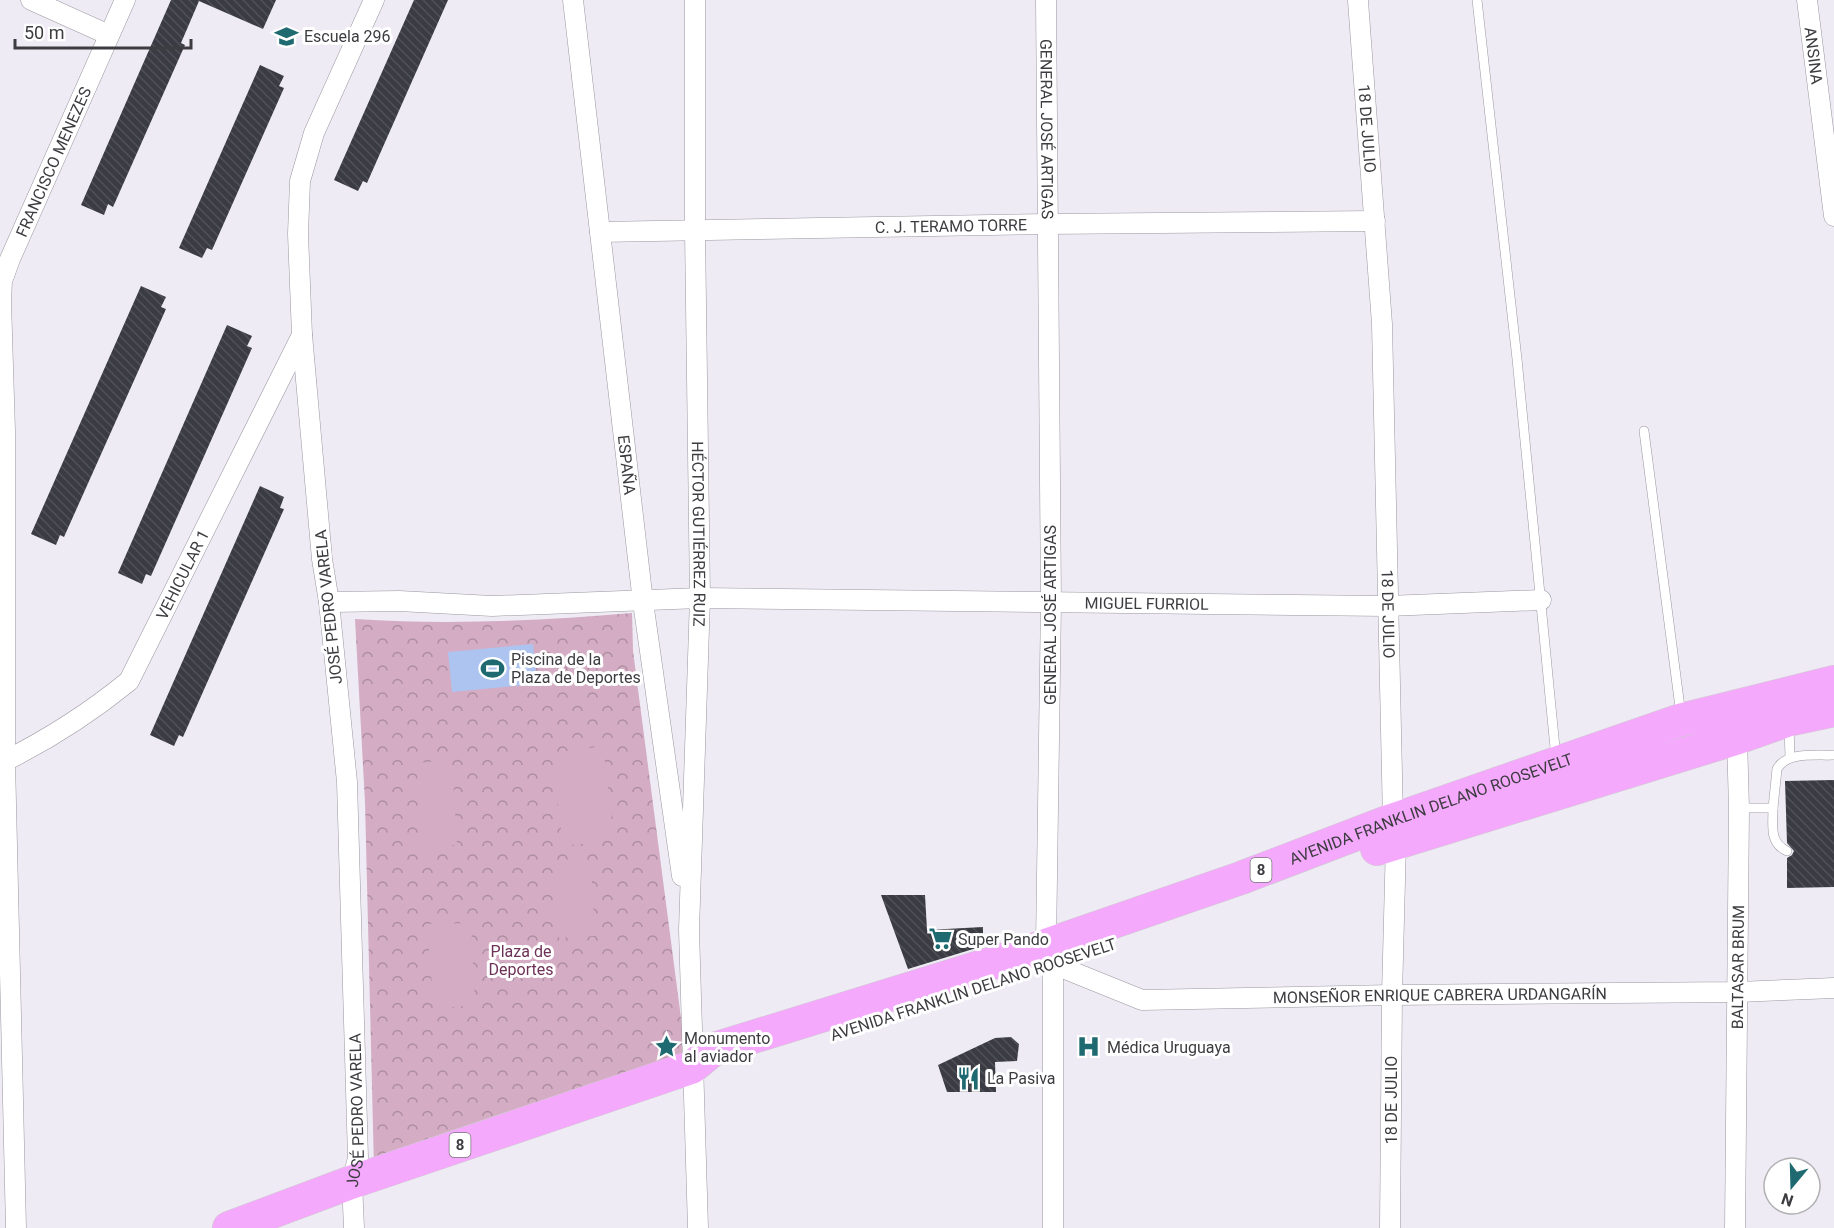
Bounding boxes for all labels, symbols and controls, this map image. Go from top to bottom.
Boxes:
scale bar [15,12,190,50]
text: 50 m [24,22,64,43]
school or university icon: Escuela 296 [273,23,299,49]
street label: ANSINA [1800,26,1827,86]
place label: Escuela 296 [304,27,391,46]
street label: GENERAL JOSÉ ARTIGAS [1036,39,1057,219]
street label: FRANCISCO MENEZES [12,84,95,240]
street label: 18 DE JULIO [1354,84,1380,174]
street label: C. J. TERAMO TORRE [875,215,1027,237]
street label: ESPAÑA [614,434,640,496]
street label: HÉCTOR GUTIÉRREZ RUIZ [688,441,709,627]
street label: GENERAL JOSÉ ARTIGAS [1041,525,1060,705]
street label: VEHICULAR 1 [152,527,213,623]
street label: JOSÉ PEDRO VARELA [311,528,346,685]
street label: 18 DE JULIO [1377,569,1398,659]
street label: MIGUEL FURRIOL [1084,593,1209,614]
place label: Piscina de la Plaza de Deportes [511,650,641,687]
sports icon: Piscina de la Plaza de Deportes [480,655,506,681]
street label: AVENIDA FRANKLIN DELANO ROOSEVELT [1287,749,1576,869]
road number: 8 [1250,858,1272,882]
street label: BALTASAR BRUM [1728,905,1748,1029]
supermarket icon: Super Pando [927,926,953,952]
place label: Super Pando [958,930,1049,949]
street label: AVENIDA FRANKLIN DELANO ROOSEVELT [828,934,1119,1045]
park label: Plaza de Deportes [489,942,553,979]
street label: MONSEÑOR ENRIQUE CABRERA URDANGARÍN [1273,984,1607,1007]
place label: Monumento al aviador [684,1029,770,1066]
street label: JOSÉ PEDRO VARELA [343,1032,368,1188]
place icon: Monumento al aviador [653,1034,679,1060]
hospital icon: Médica Uruguaya [1076,1034,1102,1060]
place label: Médica Uruguaya [1107,1038,1231,1057]
street label: 18 DE JULIO [1382,1056,1401,1144]
restaurant icon: La Pasiva [956,1065,982,1091]
place label: La Pasiva [987,1069,1055,1088]
road number: 8 [450,1133,470,1157]
north arrow [1762,1156,1822,1216]
text: N [1779,1189,1796,1211]

